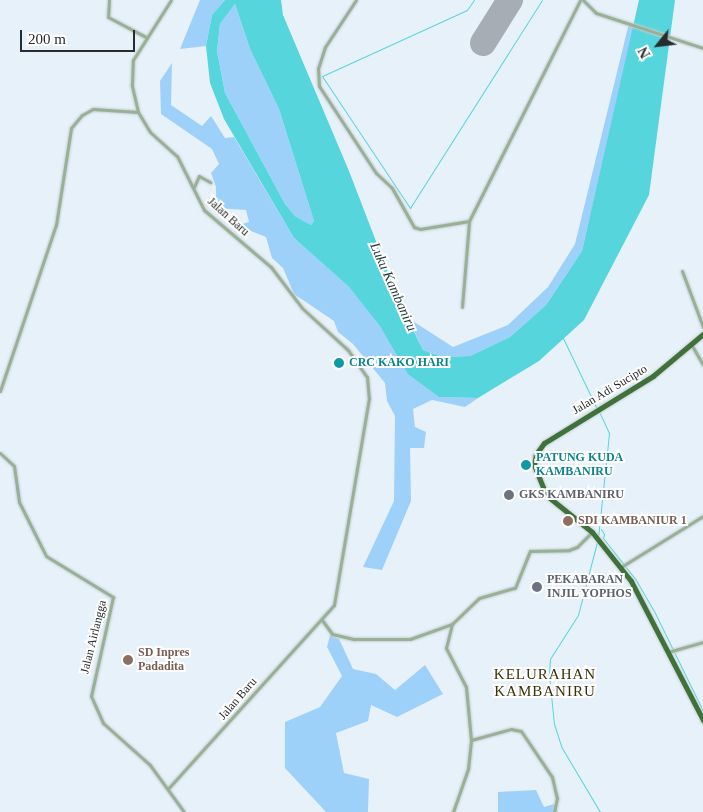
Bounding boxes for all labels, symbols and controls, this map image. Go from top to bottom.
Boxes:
scale bar [22,20,138,52]
north arrow [633,20,683,70]
text: 200 m [28,31,66,47]
text: N [635,44,653,61]
street label: Jalan Baru [204,195,252,239]
water label: Luku Kambaniru [366,240,420,334]
place label: CRC KAKO HARI [349,356,449,370]
marker: CRC KAKO HARI [333,357,345,369]
street label: Jalan Adi Sucipto [570,362,650,418]
place label: PATUNG KUDA KAMBANIRU [536,451,623,479]
marker: PATUNG KUDA KAMBANIRU [520,459,532,471]
place label: GKS KAMBANIRU [519,488,624,502]
marker: GKS KAMBANIRU [503,489,515,501]
place label: SDI KAMBANIUR 1 [578,514,687,528]
marker: SDI KAMBANIUR 1 [562,515,574,527]
place label: PEKABARAN INJIL YOPHOS [547,573,633,601]
marker: PEKABARAN INJIL YOPHOS [531,581,543,593]
street label: Jalan Airlangga [78,599,110,675]
place label: SD Inpres Padadita [138,646,189,674]
marker: SD Inpres Padadita [122,654,134,666]
district label: KELURAHAN KAMBANIRU [493,665,597,700]
street label: Jalan Baru [216,675,260,723]

